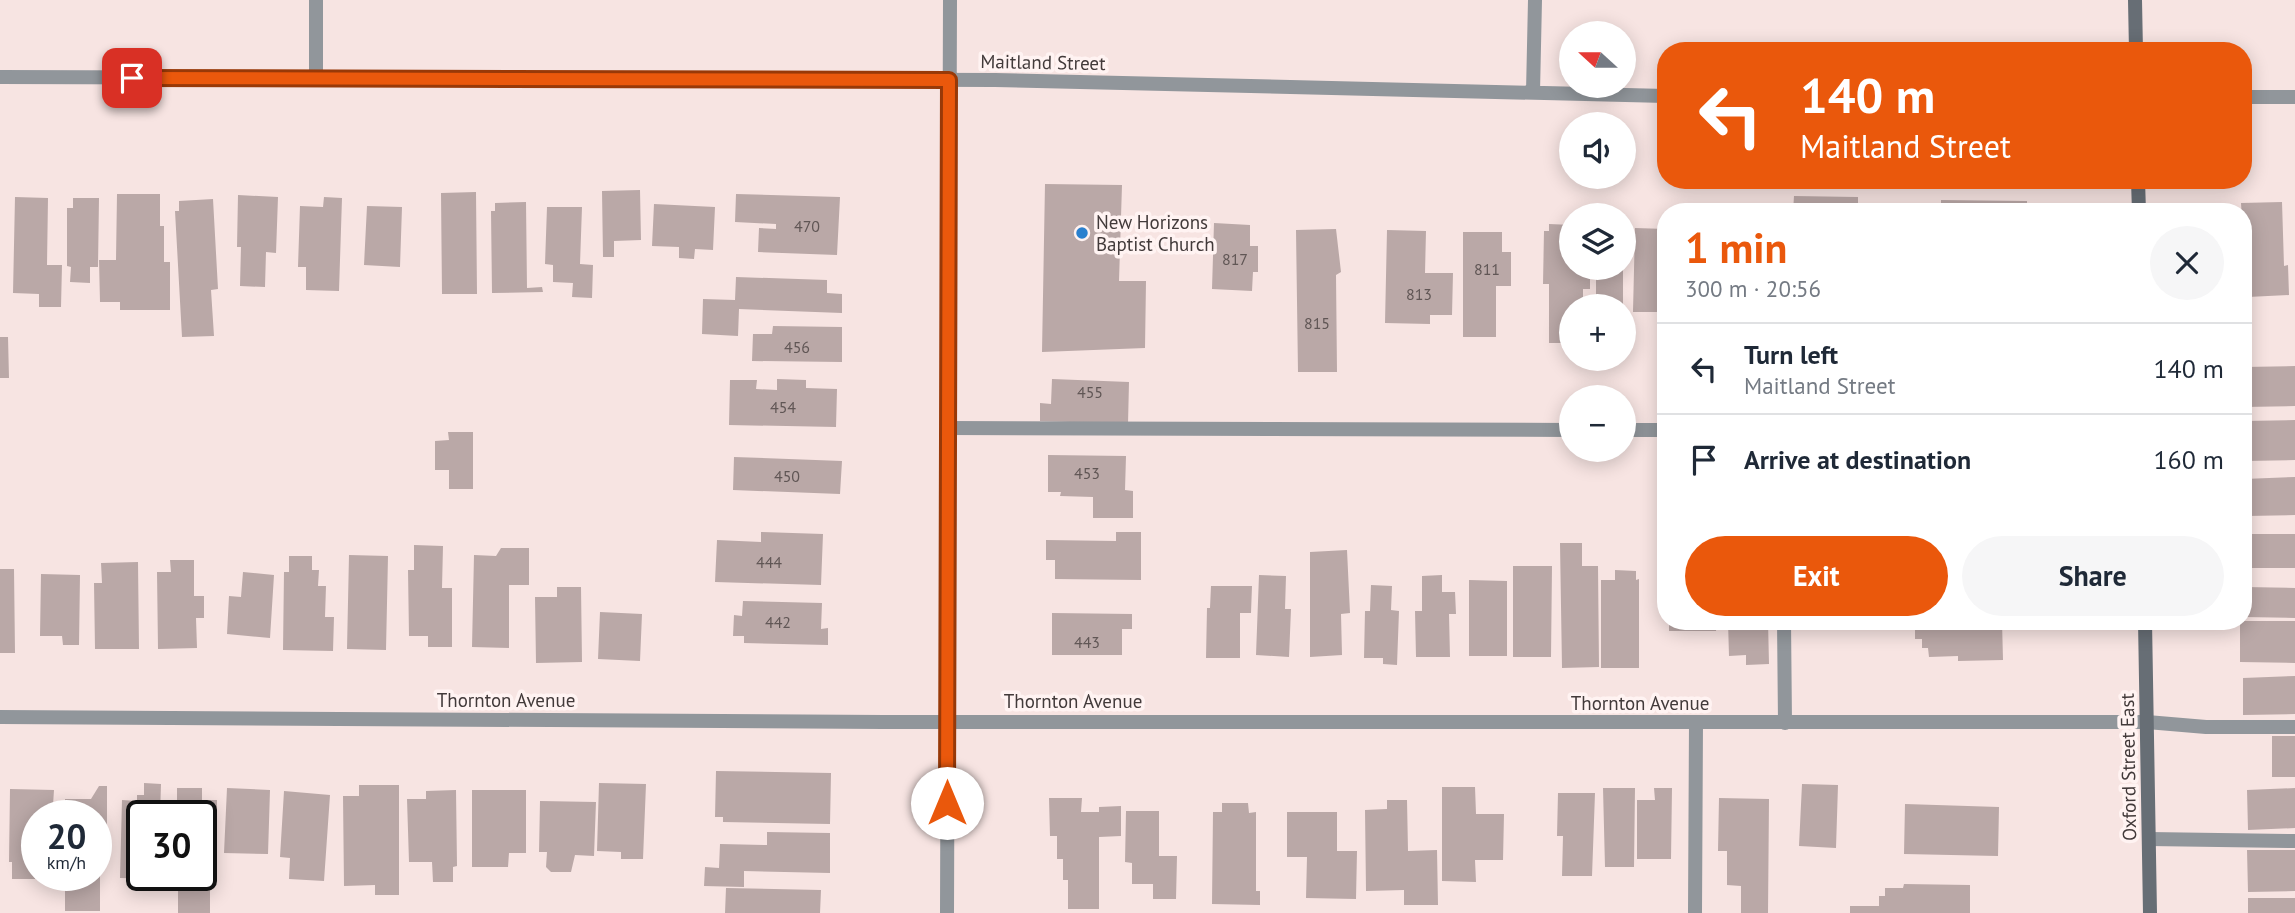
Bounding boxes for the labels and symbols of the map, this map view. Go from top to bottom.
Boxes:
north arrow [1559,21,1636,98]
pin [102,48,162,108]
street label: Maitland Street [980,49,1106,75]
place label: New Horizons Baptist Church [1096,210,1215,256]
house number: 470 [794,216,820,236]
marker: New Horizons Baptist Church [1074,225,1090,241]
house number: 817 [1222,249,1248,269]
house number: 811 [1474,259,1500,279]
house number: 813 [1406,284,1432,304]
house number: 815 [1304,313,1330,333]
house number: 456 [784,337,810,357]
house number: 455 [1077,382,1103,402]
house number: 454 [770,397,796,417]
house number: 453 [1074,463,1100,483]
house number: 450 [774,466,800,486]
house number: 444 [756,552,782,572]
house number: 442 [765,612,791,632]
house number: 443 [1074,632,1100,652]
street label: Thornton Avenue [437,688,575,712]
street label: Thornton Avenue [1004,689,1142,713]
street label: Thornton Avenue [1571,691,1709,715]
street label: Oxford Street East [2115,692,2141,841]
position arrow [910,766,984,840]
speed limit sign: 30 [126,800,217,891]

